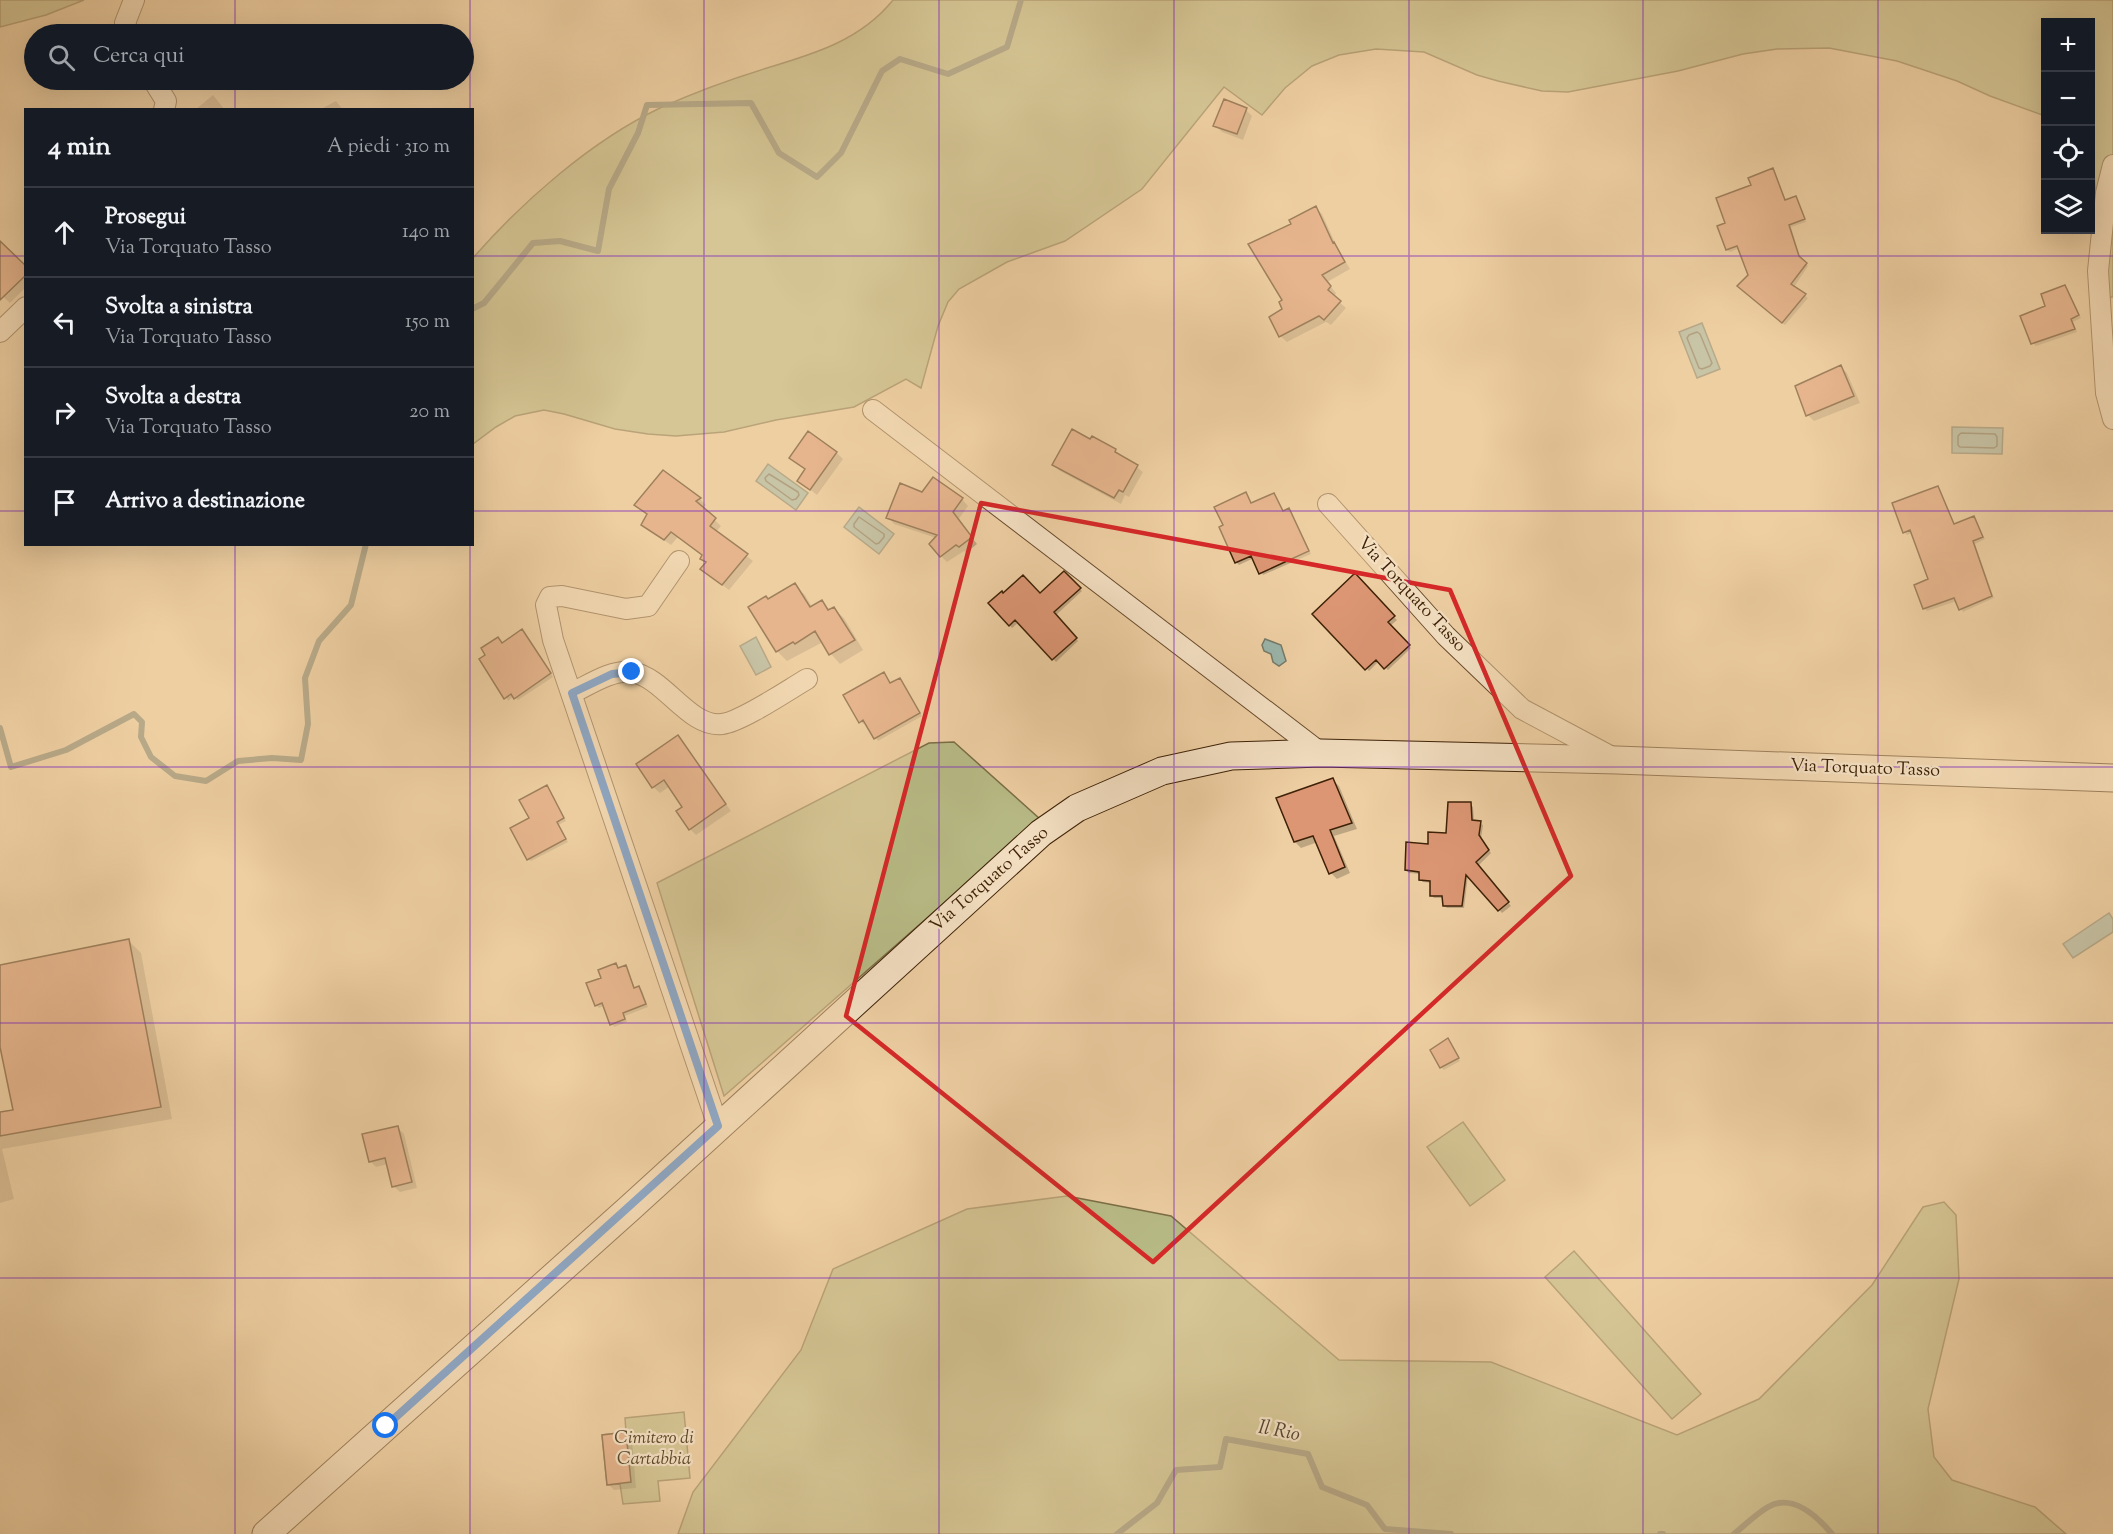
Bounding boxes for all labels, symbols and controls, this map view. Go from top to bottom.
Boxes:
map controls [2041,18,2095,234]
button: + [2041,18,2095,72]
search box [24,24,474,90]
icon: search [45,41,78,74]
text: Cerca qui [93,41,184,73]
button: − [2041,72,2095,126]
button: locate [2041,126,2095,180]
text: 4 min [48,129,111,166]
text: A piedi · 310 m [327,133,450,162]
button: layers [2041,180,2095,234]
text: Prosegui [105,202,186,234]
icon: ahead [48,216,81,249]
text: 140 m [402,218,450,247]
text: Via Torquato Tasso [105,234,272,263]
text: Svolta a sinistra [105,292,253,324]
icon: left [48,306,81,339]
text: 150 m [405,308,450,337]
text: Via Torquato Tasso [105,324,272,353]
text: Svolta a destra [105,382,241,414]
icon: right [48,396,81,429]
text: 20 m [409,398,450,427]
text: Via Torquato Tasso [105,414,272,443]
icon: arrive [48,486,81,519]
text: Arrivo a destinazione [105,486,305,518]
street label: Via Torquato Tasso [1350,531,1472,659]
route end [618,658,644,684]
street label: Via Torquato Tasso [1790,753,1941,785]
street label: Via Torquato Tasso [925,821,1055,939]
route start [372,1412,398,1438]
water label: Il Rio [1255,1414,1303,1450]
park label: Cimitero di Cartabbia [614,1426,694,1473]

